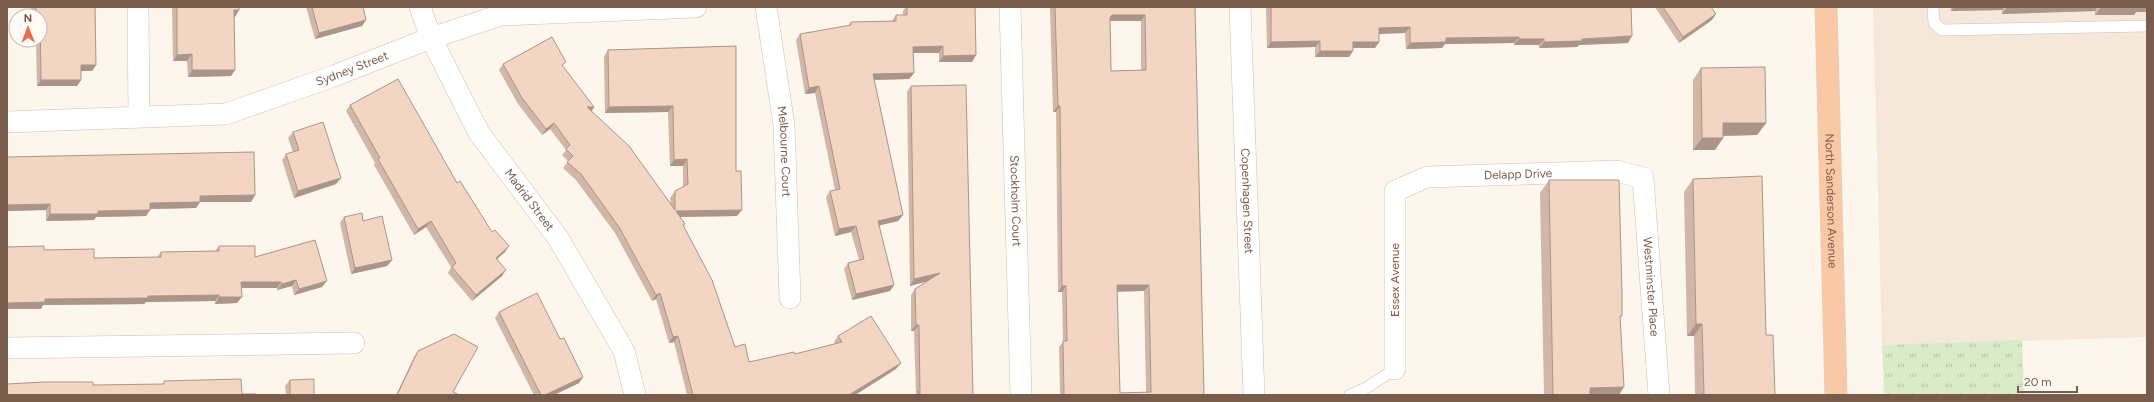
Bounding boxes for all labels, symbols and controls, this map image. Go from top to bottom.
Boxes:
north arrow [8,8,48,48]
text: N [23,12,32,25]
street label: Sydney Street [314,48,391,89]
street label: Melbourne Court [774,105,794,198]
street label: North Sanderson Avenue [1822,133,1840,269]
street label: Copenhagen Street [1238,148,1256,254]
street label: Stockholm Court [1007,155,1024,247]
street label: Madrid Street [502,166,557,234]
street label: Delapp Drive [1484,166,1553,182]
street label: Westminster Place [1640,236,1662,338]
street label: Essex Avenue [1388,243,1402,317]
scale bar [2018,368,2077,394]
text: 20 m [2024,375,2052,389]

